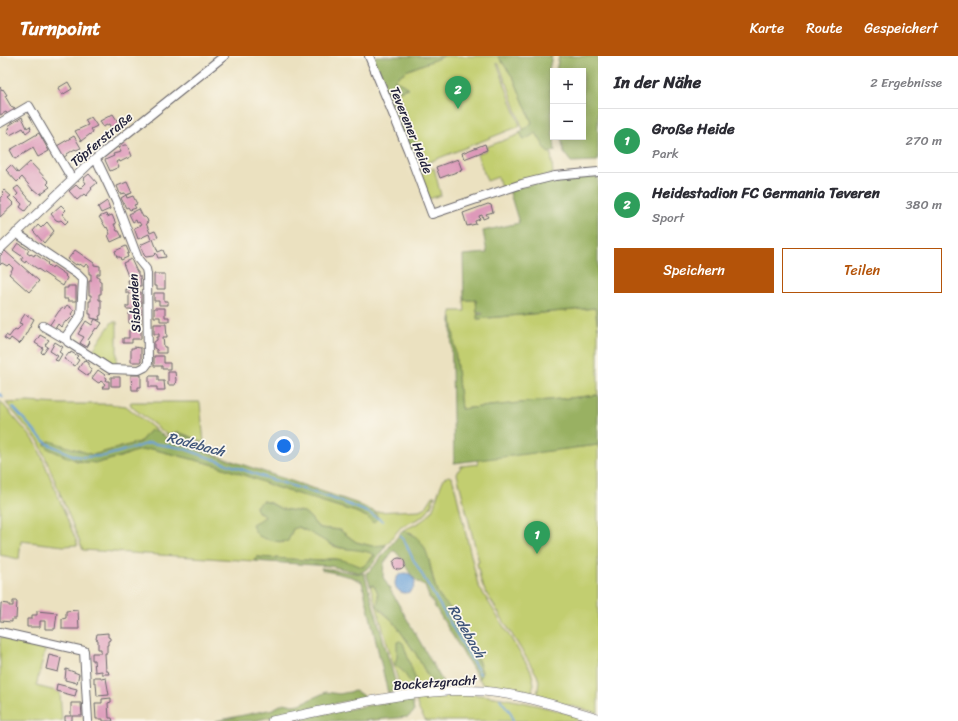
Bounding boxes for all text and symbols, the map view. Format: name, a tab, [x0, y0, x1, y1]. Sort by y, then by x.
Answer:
text: Turnpoint	[20, 12, 101, 45]
text: Karte	[750, 16, 784, 41]
text: Route	[806, 16, 842, 41]
text: Gespeichert	[864, 16, 938, 41]
text: In der Nähe	[614, 67, 701, 97]
map controls	[550, 68, 586, 140]
button: +	[550, 68, 586, 104]
text: 2 Ergebnisse	[870, 71, 942, 94]
pin: 2	[445, 76, 471, 109]
street label: Teverener Heide	[384, 83, 440, 178]
button: −	[550, 104, 586, 140]
street label: Töpferstraße	[65, 106, 138, 173]
text: Große Heide	[652, 116, 735, 142]
text: 1	[624, 129, 630, 152]
text: 270 m	[905, 129, 942, 152]
text: Park	[652, 142, 679, 165]
text: Heidestadion FC Germania Teveren	[652, 180, 880, 206]
text: 2	[623, 193, 631, 216]
text: 380 m	[905, 193, 942, 216]
text: Sport	[652, 206, 684, 229]
button: Speichern	[614, 248, 774, 293]
button: Teilen	[782, 248, 942, 293]
street label: Sisbenden	[121, 273, 148, 333]
water label: Rodebach	[164, 425, 229, 465]
your location	[274, 436, 294, 456]
pin: 1	[524, 521, 550, 554]
water label: Rodebach	[441, 599, 493, 664]
street label: Bocketzgracht	[393, 668, 478, 697]

